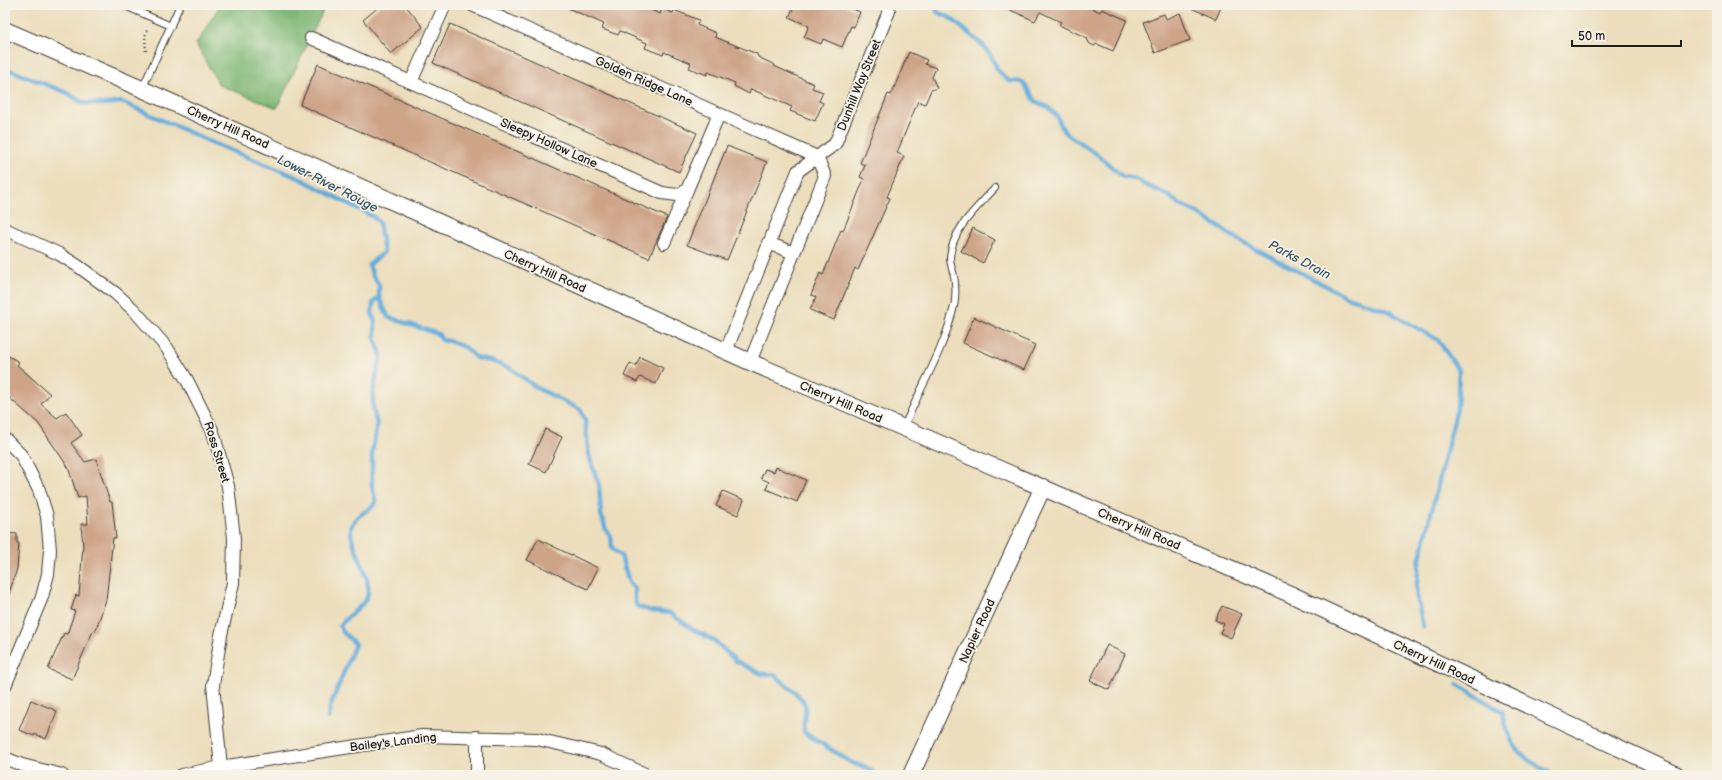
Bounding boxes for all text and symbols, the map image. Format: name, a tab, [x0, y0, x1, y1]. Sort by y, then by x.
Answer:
scale bar	[1572, 22, 1681, 48]
text: 50 m	[1578, 29, 1605, 44]
street label: Dunhill Way Street	[834, 37, 885, 133]
street label: Golden Ridge Lane	[593, 53, 695, 110]
street label: Cherry Hill Road	[184, 103, 271, 152]
street label: Sleepy Hollow Lane	[498, 115, 600, 172]
water label: Lower River Rouge	[274, 151, 381, 216]
water label: Parks Drain	[1266, 237, 1333, 283]
street label: Cherry Hill Road	[501, 247, 588, 296]
street label: Cherry Hill Road	[797, 378, 885, 427]
street label: Ross Street	[200, 420, 233, 485]
street label: Cherry Hill Road	[1095, 505, 1183, 554]
street label: Napier Road	[956, 597, 999, 666]
street label: Cherry Hill Road	[1390, 637, 1477, 688]
street label: Bailey's Landing	[349, 730, 437, 755]

